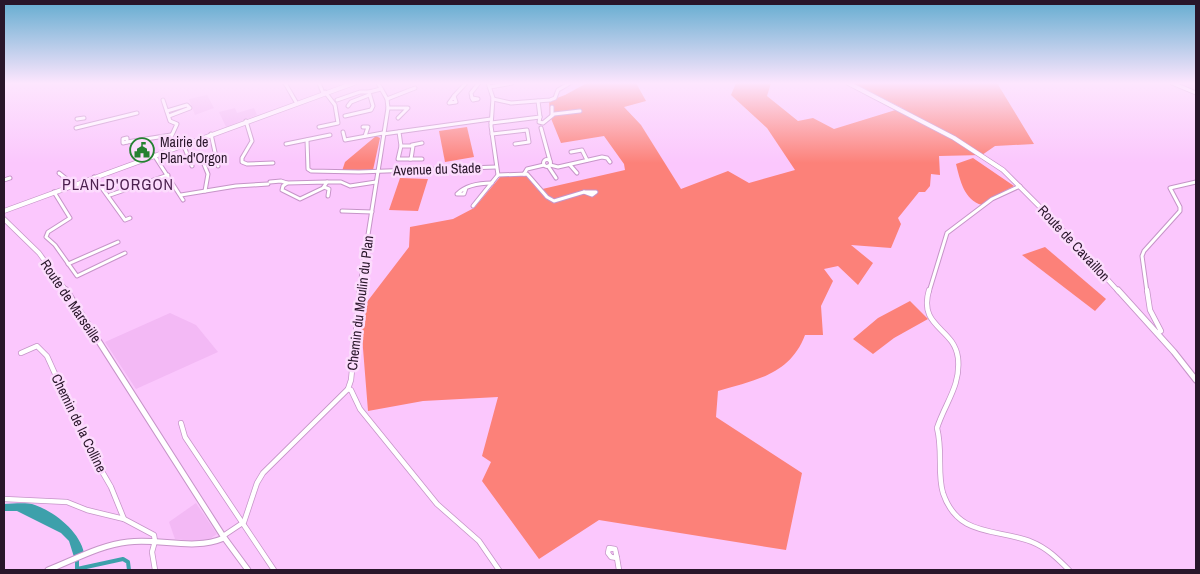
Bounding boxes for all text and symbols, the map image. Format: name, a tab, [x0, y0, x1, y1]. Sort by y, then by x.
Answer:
place label: Mairie de Plan-d'Orgon	[160, 133, 227, 167]
public building icon: Mairie de Plan-d'Orgon	[129, 137, 155, 163]
street label: Avenue du Stade	[392, 158, 481, 180]
district label: PLAN-D'ORGON	[62, 173, 174, 195]
street label: Route de Cavaillon	[1034, 201, 1114, 285]
street label: Chemin du Moulin du Plan	[343, 234, 377, 372]
street label: Route de Marseille	[37, 256, 105, 346]
street label: Chemin de la Colline	[47, 371, 111, 475]

